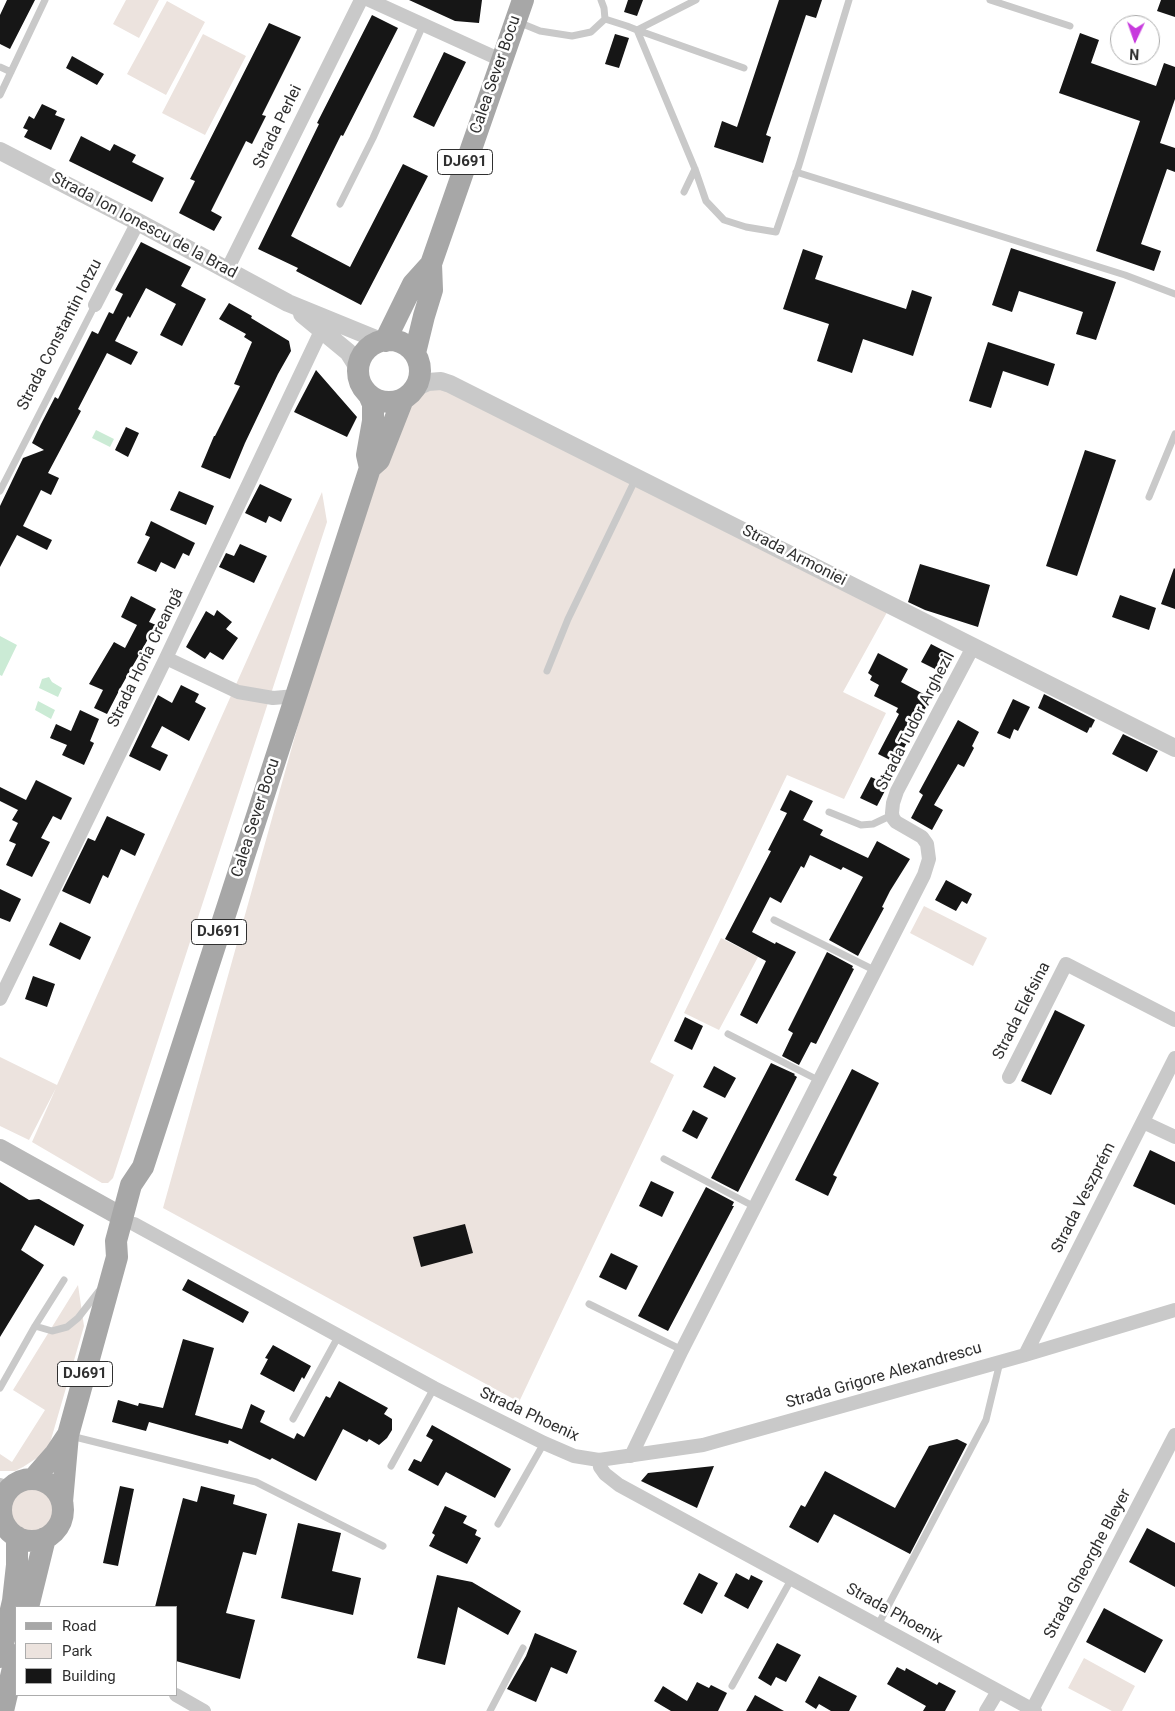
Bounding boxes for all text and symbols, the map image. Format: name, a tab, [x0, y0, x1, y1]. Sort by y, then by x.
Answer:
street label: Calea Sever Bocu	[467, 13, 525, 137]
north arrow	[1110, 15, 1160, 65]
text: N	[1129, 46, 1140, 62]
street label: Strada Perlei	[250, 82, 306, 172]
road number: DJ691	[438, 150, 492, 174]
street label: Strada Ion Ionescu de la Brad	[48, 169, 240, 283]
street label: Strada Constantin Iotzu	[14, 256, 106, 414]
street label: Strada Armoniei	[739, 521, 849, 591]
street label: Strada Horia Creangă	[104, 585, 188, 731]
street label: Strada Tudor Arghezi	[873, 652, 957, 794]
street label: Calea Sever Bocu	[228, 756, 284, 880]
road number: DJ691	[192, 920, 246, 944]
street label: Strada Elefsina	[989, 959, 1055, 1063]
street label: Strada Veszprém	[1048, 1139, 1120, 1257]
street label: Strada Grigore Alexandrescu	[784, 1339, 984, 1413]
road number: DJ691	[58, 1362, 112, 1386]
street label: Strada Phoenix	[476, 1384, 582, 1446]
street label: Strada Gheorghe Bleyer	[1040, 1486, 1136, 1642]
street label: Strada Phoenix	[842, 1580, 946, 1648]
legend	[15, 1606, 178, 1696]
text: Road	[62, 1617, 96, 1635]
text: Park	[62, 1642, 92, 1660]
text: Building	[62, 1667, 116, 1685]

